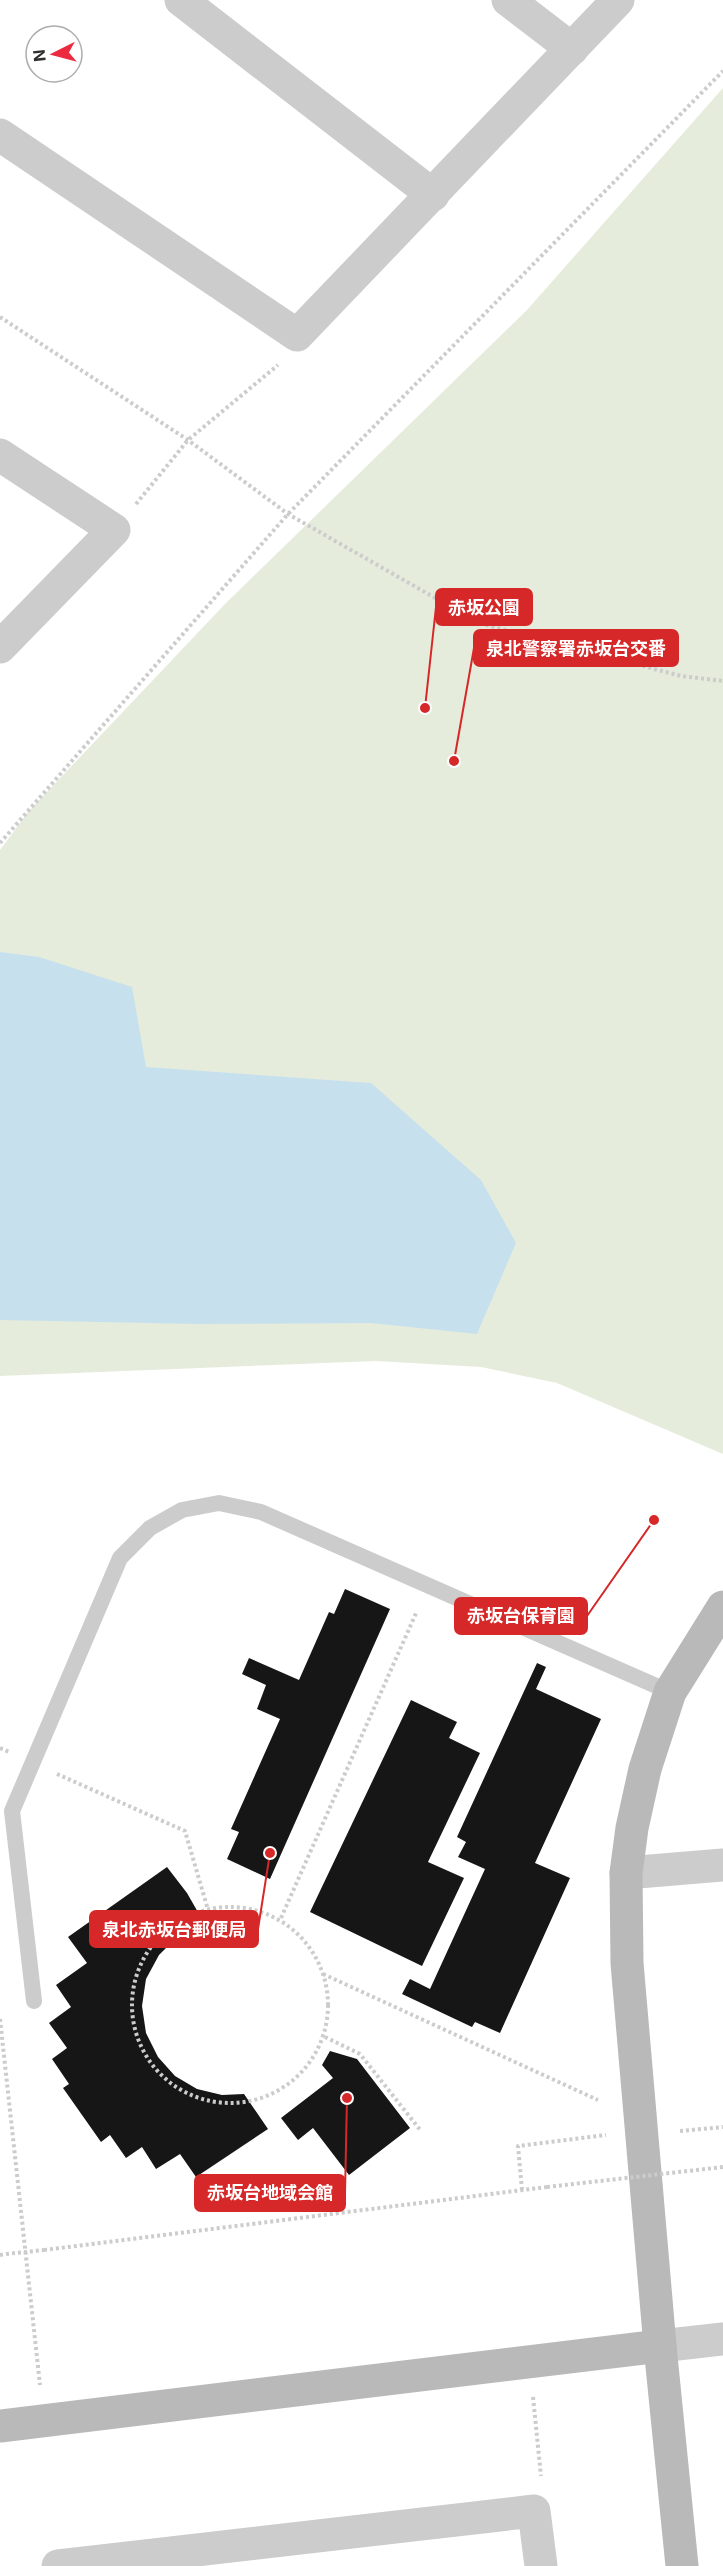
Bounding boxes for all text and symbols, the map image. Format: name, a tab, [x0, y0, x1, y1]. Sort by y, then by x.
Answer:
north arrow	[24, 24, 84, 84]
text: N	[28, 48, 50, 63]
callout: 赤坂公園	[436, 589, 532, 625]
text: 赤坂公園	[448, 597, 520, 618]
callout: 泉北警察署赤坂台交番	[474, 630, 678, 666]
text: 泉北警察署赤坂台交番	[486, 638, 666, 659]
callout: 赤坂台保育園	[455, 1598, 587, 1634]
text: 赤坂台保育園	[467, 1605, 575, 1626]
callout: 泉北赤坂台郵便局	[90, 1911, 258, 1947]
text: 泉北赤坂台郵便局	[102, 1919, 246, 1940]
callout: 赤坂台地域会館	[195, 2175, 345, 2211]
text: 赤坂台地域会館	[207, 2182, 333, 2203]

